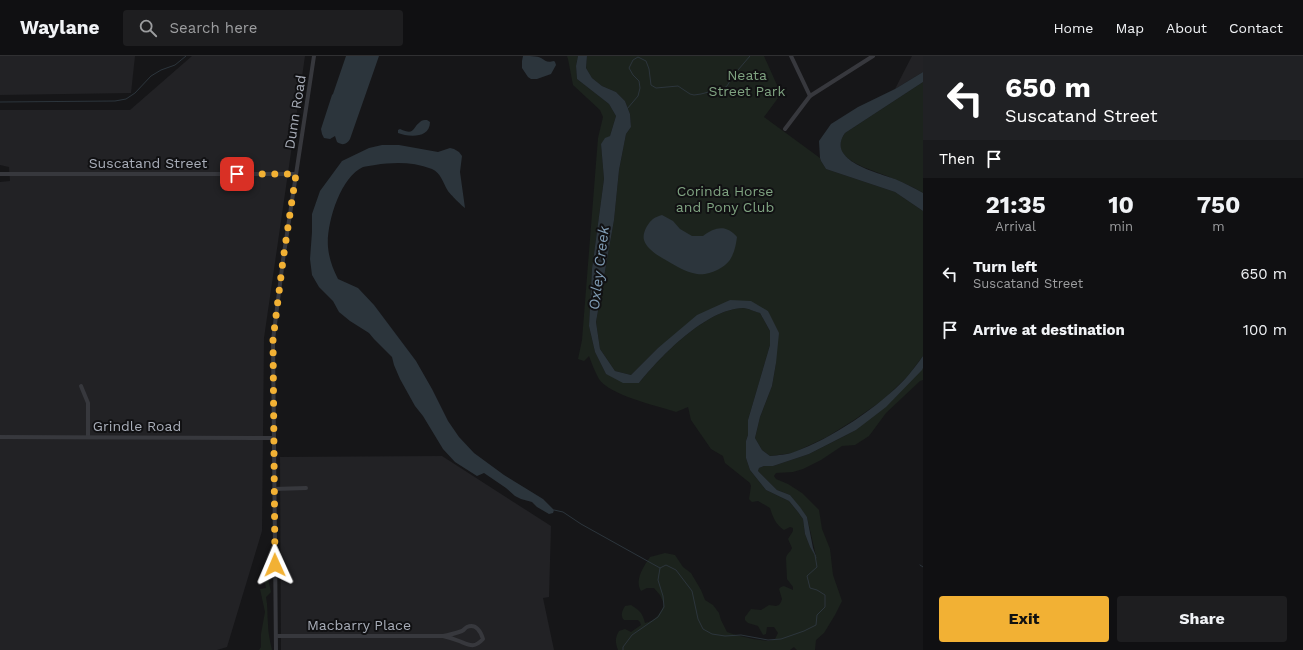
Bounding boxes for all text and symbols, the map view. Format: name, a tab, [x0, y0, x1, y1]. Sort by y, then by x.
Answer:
search box	[123, 10, 403, 46]
text: Waylane	[20, 16, 99, 39]
icon: search	[137, 17, 159, 39]
text: Search here	[169, 19, 257, 37]
text: Home	[1053, 20, 1093, 36]
text: Map	[1115, 20, 1144, 36]
text: About	[1166, 20, 1207, 36]
text: Contact	[1229, 20, 1283, 36]
park label: Neata Street Park	[708, 67, 786, 99]
text: 650 m	[1005, 71, 1091, 104]
icon: left	[939, 72, 991, 124]
street label: Dunn Road	[281, 74, 309, 150]
text: Suscatand Street	[1005, 105, 1157, 126]
icon: arrive	[983, 148, 1005, 170]
text: Then	[939, 150, 975, 168]
street label: Suscatand Street	[89, 155, 207, 171]
pin	[220, 157, 254, 191]
icon: arrive	[226, 163, 248, 185]
park label: Corinda Horse and Pony Club	[676, 183, 774, 215]
text: 21:35	[986, 191, 1046, 219]
text: 10	[1108, 191, 1134, 219]
text: 750	[1197, 191, 1240, 219]
text: Arrival	[995, 219, 1036, 234]
text: min	[1109, 219, 1133, 234]
text: m	[1212, 219, 1225, 234]
water label: Oxley Creek	[585, 224, 613, 311]
text: Turn left	[973, 258, 1037, 276]
icon: left	[939, 263, 961, 285]
text: 650 m	[1240, 265, 1287, 283]
text: Suscatand Street	[973, 276, 1083, 291]
icon: arrive	[939, 319, 961, 341]
text: Arrive at destination	[973, 321, 1125, 339]
text: 100 m	[1243, 321, 1287, 339]
street label: Grindle Road	[93, 418, 181, 434]
position arrow	[254, 544, 296, 586]
button: Exit	[939, 596, 1109, 642]
button: Share	[1117, 596, 1287, 642]
street label: Macbarry Place	[307, 617, 411, 633]

